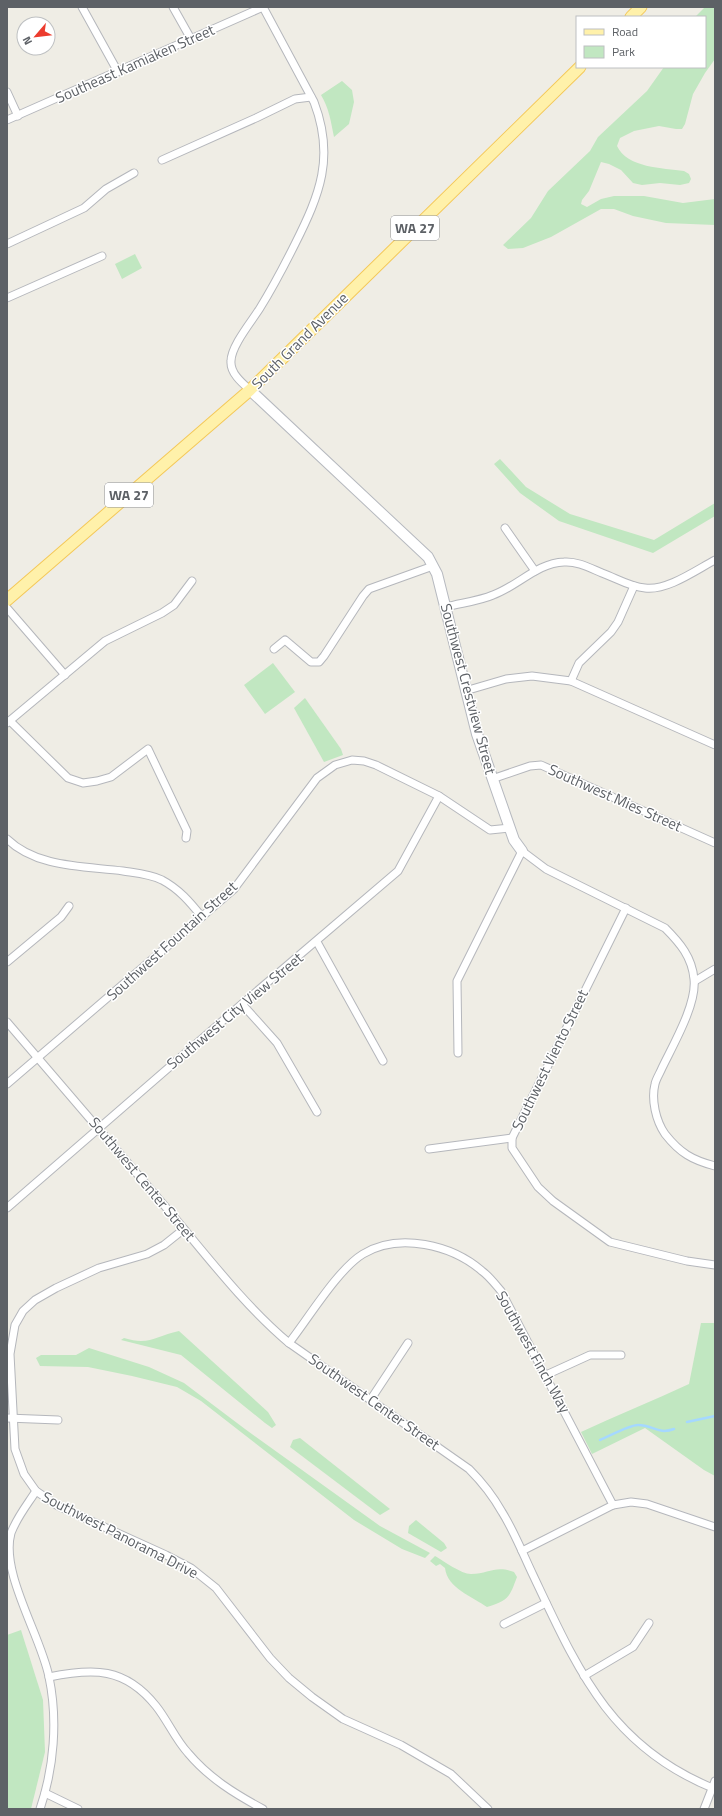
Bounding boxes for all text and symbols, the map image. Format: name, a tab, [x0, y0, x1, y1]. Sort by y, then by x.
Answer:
north arrow	[16, 16, 56, 56]
legend	[576, 16, 706, 68]
street label: Southeast Kamiaken Street	[52, 18, 219, 109]
text: Road	[612, 22, 638, 41]
text: N	[18, 34, 36, 48]
text: Park	[612, 42, 635, 61]
road number: WA 27	[391, 216, 439, 240]
street label: South Grand Avenue	[246, 287, 353, 394]
road number: WA 27	[105, 483, 153, 507]
street label: Southwest Crestview Street	[435, 601, 503, 778]
street label: Southwest Mies Street	[545, 758, 686, 838]
street label: Southwest Fountain Street	[101, 875, 243, 1006]
street label: Southwest City View Street	[161, 946, 308, 1075]
street label: Southwest Viento Street	[505, 985, 594, 1134]
street label: Southwest Center Street	[84, 1112, 202, 1246]
street label: Southwest Finch Way	[490, 1286, 577, 1417]
street label: Southwest Center Street	[304, 1348, 445, 1456]
street label: Southwest Panorama Drive	[38, 1485, 202, 1584]

